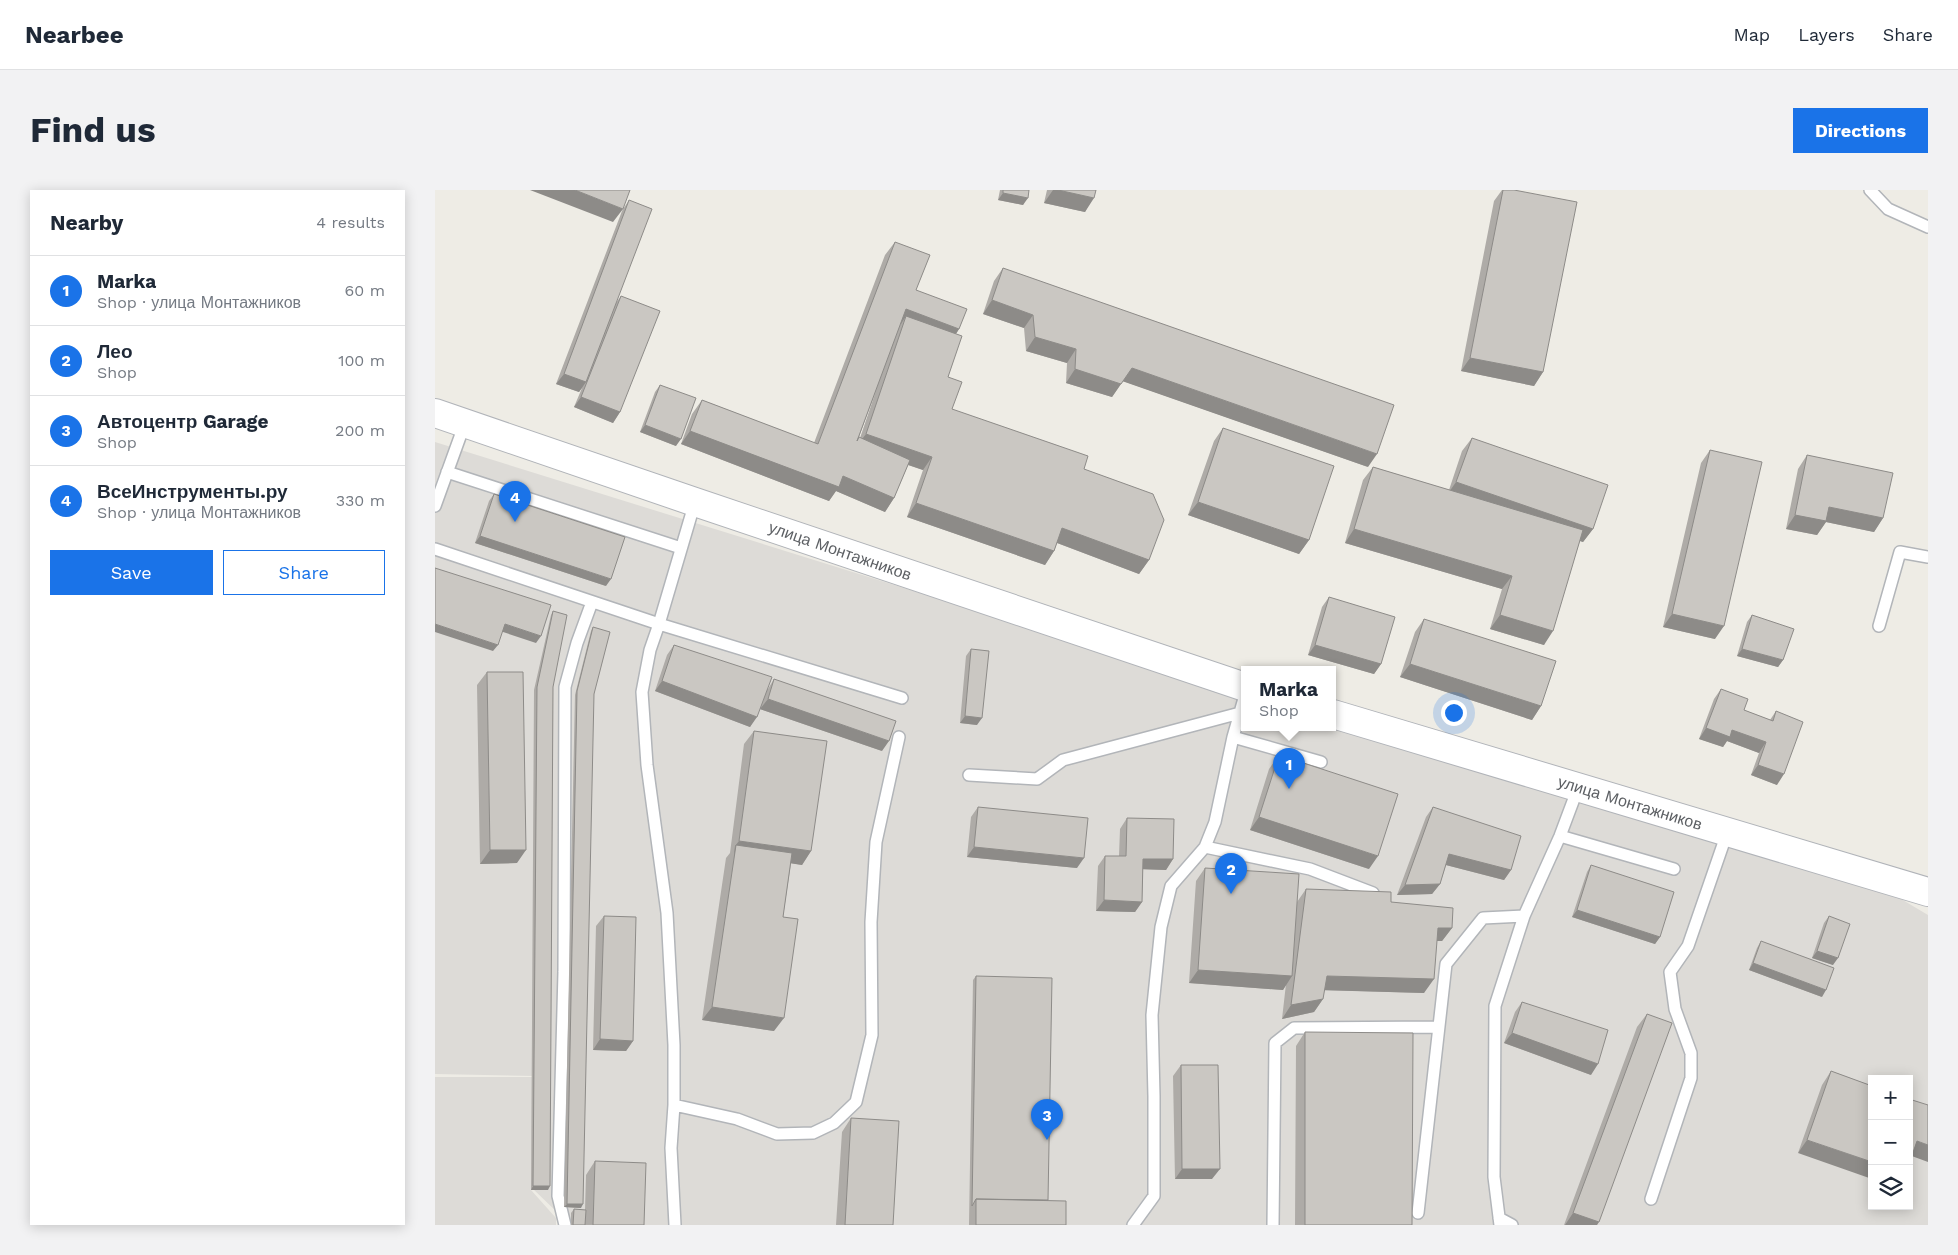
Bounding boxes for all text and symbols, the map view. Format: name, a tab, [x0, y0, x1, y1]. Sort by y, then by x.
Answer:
text: Nearbee	[25, 21, 124, 49]
text: Map	[1733, 24, 1770, 45]
text: Layers	[1798, 24, 1855, 45]
text: Share	[1883, 24, 1933, 45]
button: Directions	[1793, 108, 1928, 153]
text: Find us	[30, 109, 156, 151]
text: Nearby	[50, 210, 123, 235]
text: 4 results	[316, 213, 385, 232]
text: Marka	[97, 270, 156, 293]
text: 1	[63, 281, 69, 300]
text: 60 m	[345, 281, 385, 300]
text: Shop · улица Монтажников	[97, 293, 301, 312]
text: Лео	[97, 340, 133, 363]
text: 2	[61, 351, 71, 370]
text: 100 m	[338, 351, 385, 370]
text: Shop	[97, 363, 137, 382]
text: Автоцентр Garage	[97, 410, 268, 433]
text: 3	[61, 421, 71, 440]
text: 200 m	[335, 421, 385, 440]
text: Shop	[97, 433, 137, 452]
text: ВсеИнструменты.ру	[97, 480, 288, 503]
pin: 4	[499, 481, 531, 522]
text: 4	[61, 491, 71, 510]
text: 330 m	[336, 491, 385, 510]
text: Shop · улица Монтажников	[97, 503, 301, 522]
street label: улица Монтажников	[766, 518, 914, 584]
button: Save	[50, 550, 213, 595]
button: Share	[223, 550, 385, 595]
popup	[1241, 666, 1336, 731]
text: Marka	[1259, 678, 1318, 701]
your location	[1441, 700, 1467, 726]
text: Shop	[1259, 701, 1299, 720]
pin: 1	[1273, 748, 1305, 789]
street label: улица Монтажников	[1556, 772, 1704, 834]
pin: 2	[1215, 853, 1247, 894]
map controls	[1868, 1075, 1913, 1210]
button: +	[1868, 1075, 1913, 1120]
pin: 3	[1031, 1099, 1063, 1140]
button: −	[1868, 1120, 1913, 1165]
button: layers	[1868, 1165, 1913, 1210]

